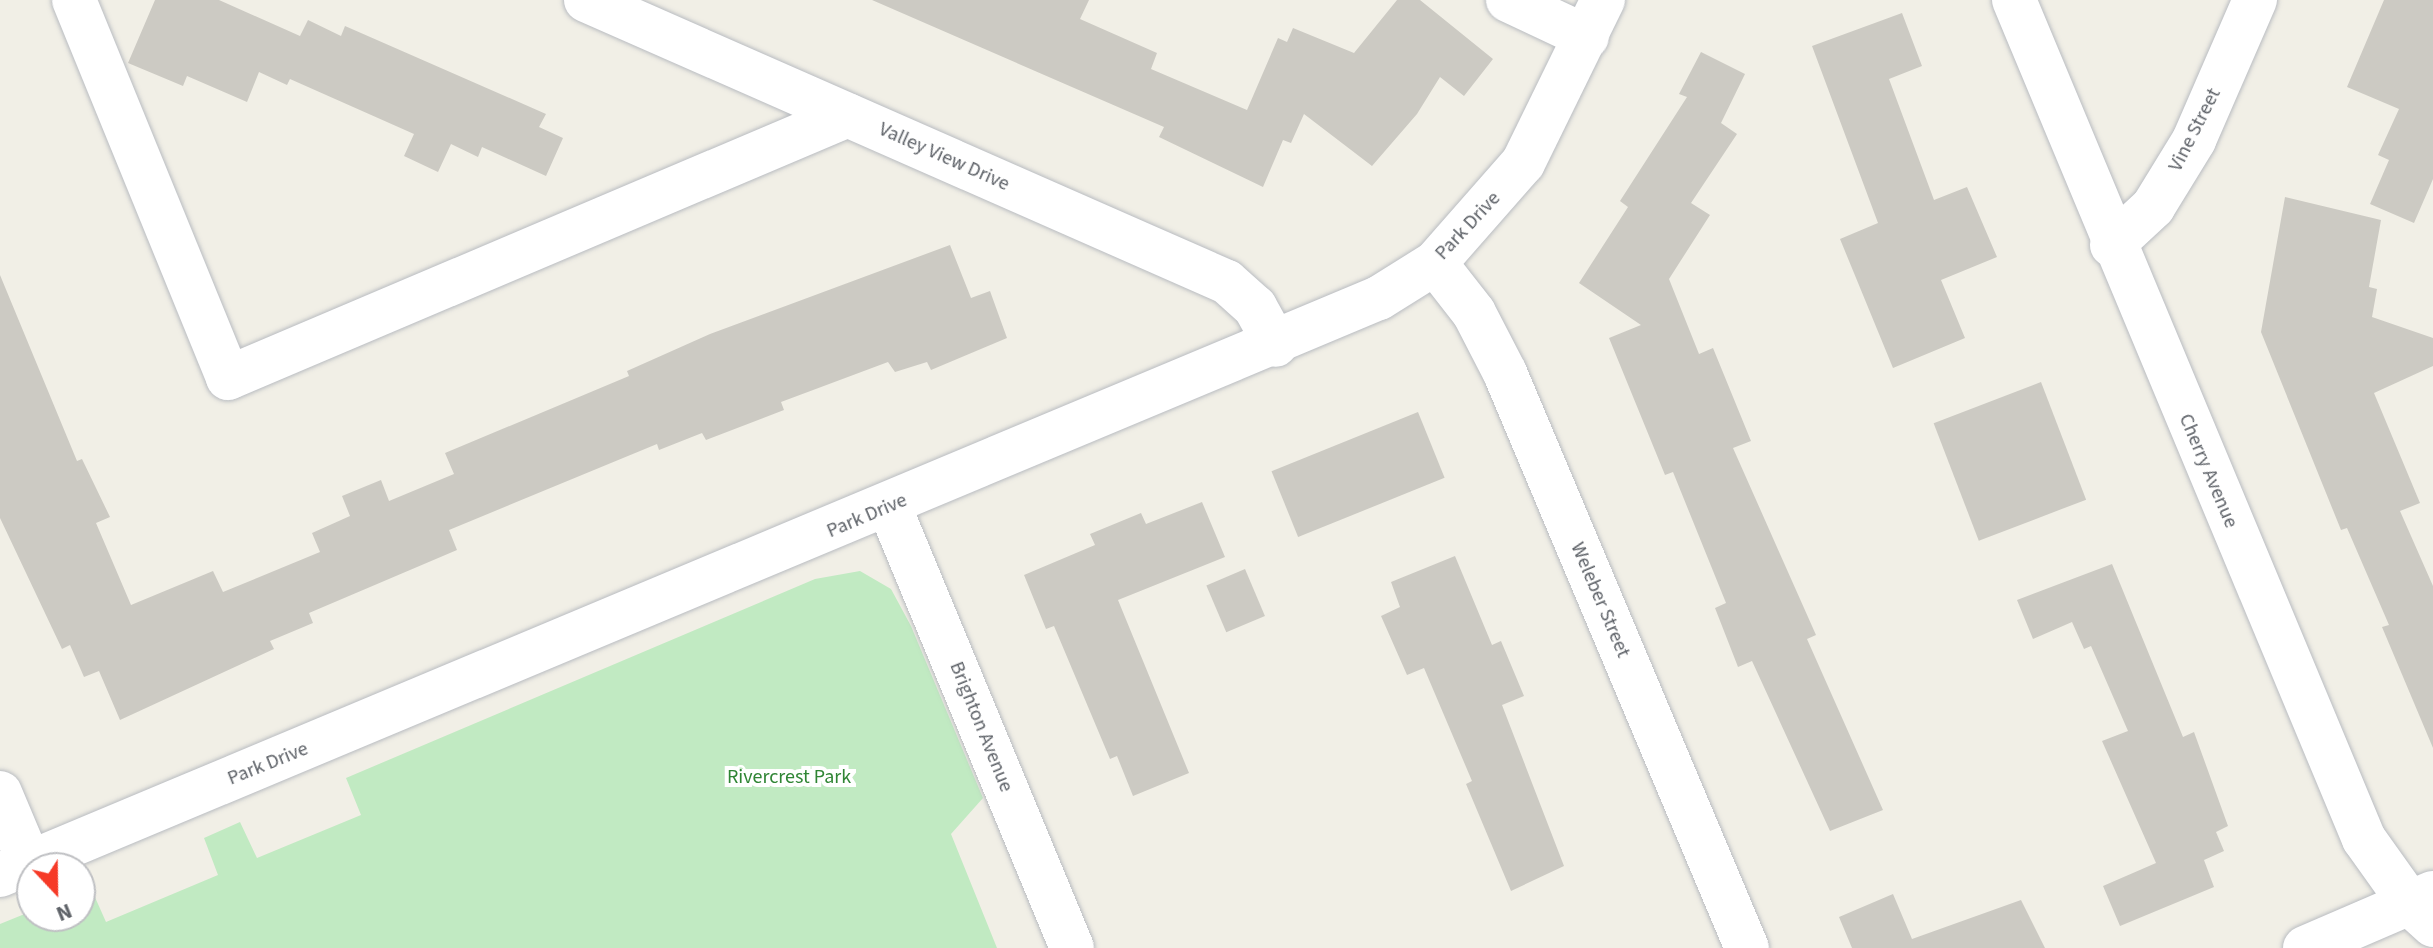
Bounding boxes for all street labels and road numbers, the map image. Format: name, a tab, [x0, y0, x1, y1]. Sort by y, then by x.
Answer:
street label: Vine Street	[2164, 84, 2226, 176]
street label: Valley View Drive	[875, 117, 1013, 197]
street label: Park Drive	[1430, 187, 1506, 265]
street label: Cherry Avenue	[2173, 410, 2243, 532]
street label: Park Drive	[823, 488, 911, 544]
street label: Weleber Street	[1565, 539, 1635, 661]
street label: Brighton Avenue	[944, 658, 1018, 796]
street label: Park Drive	[224, 737, 312, 791]

